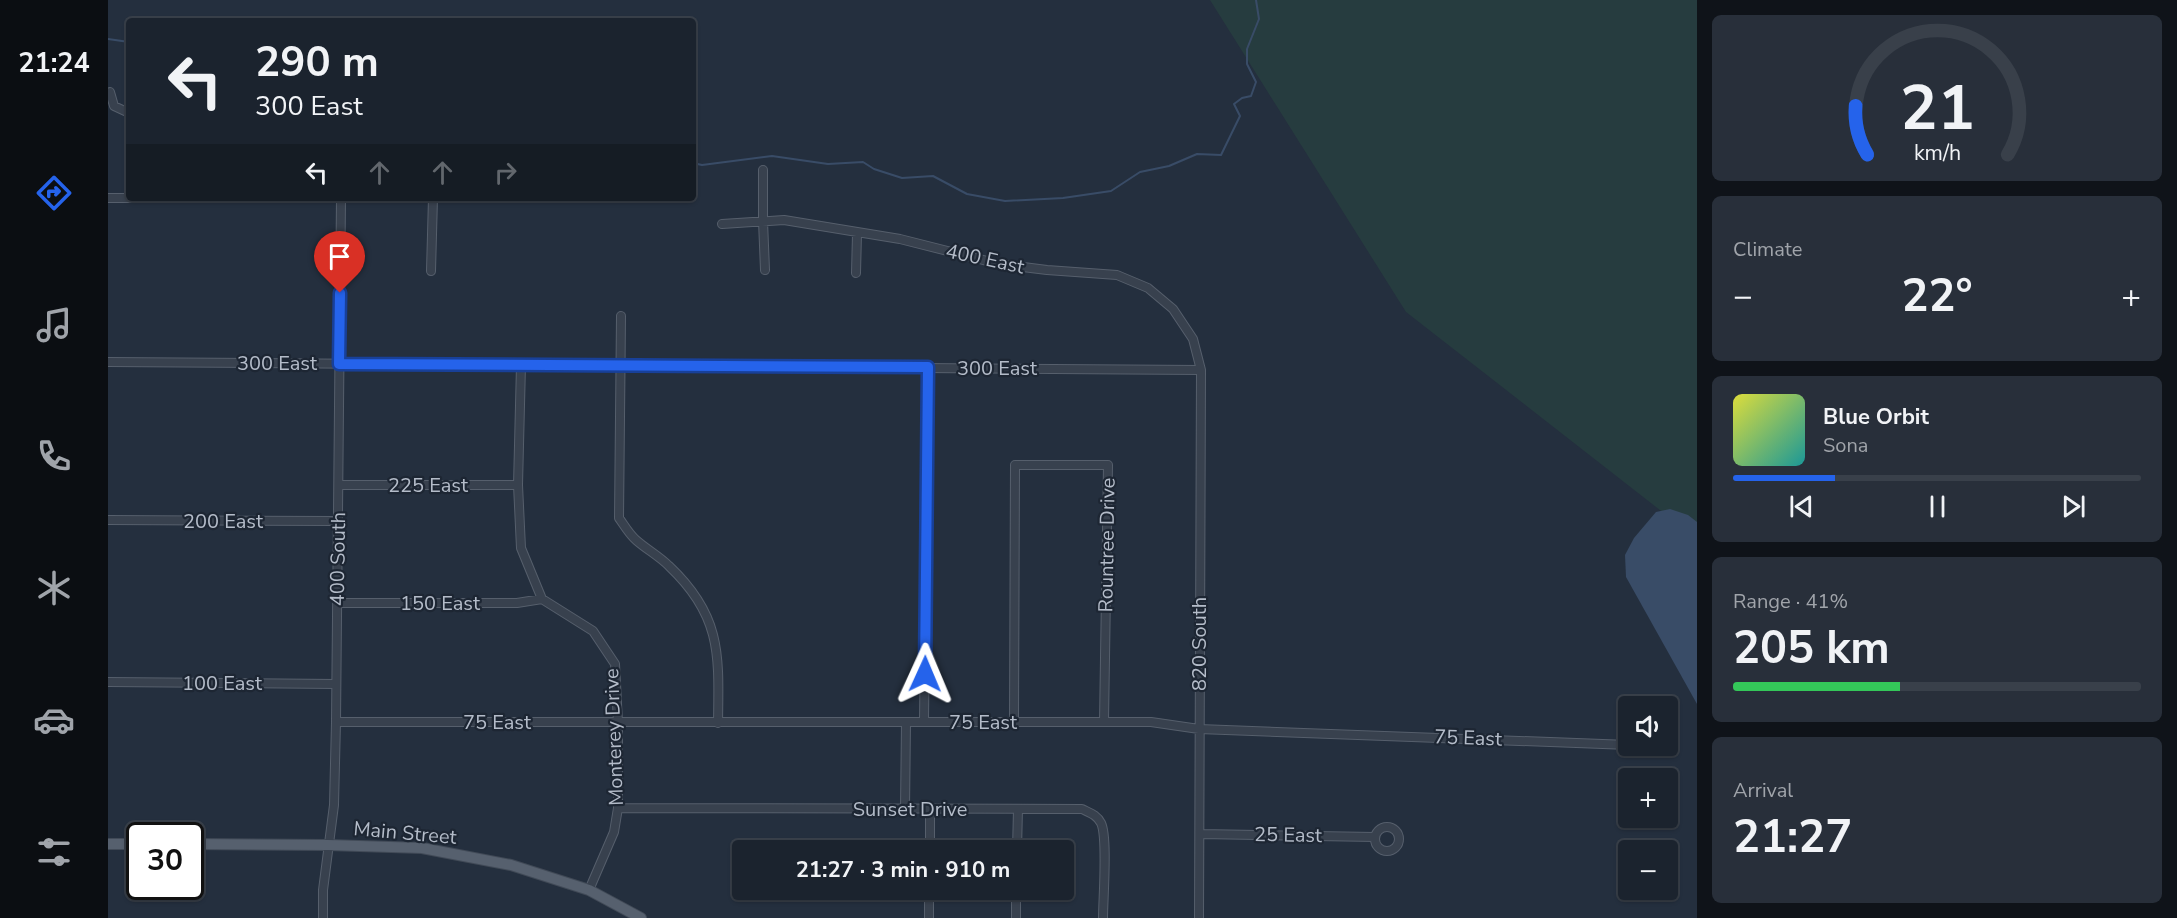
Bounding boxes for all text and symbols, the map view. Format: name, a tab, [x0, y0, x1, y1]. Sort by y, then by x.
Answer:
text: 290 m	[255, 34, 379, 91]
icon: left	[156, 42, 234, 120]
text: 21:24	[18, 45, 90, 82]
text: 21	[1900, 66, 1974, 151]
text: 300 East	[255, 88, 363, 125]
text: km/h	[1913, 138, 1961, 168]
icon: left	[300, 156, 333, 189]
icon: ahead	[363, 156, 396, 189]
icon: ahead	[426, 156, 459, 189]
icon: right	[489, 156, 522, 189]
icon: directions	[33, 172, 75, 214]
pin	[314, 231, 365, 293]
text: Climate	[1733, 236, 1802, 263]
street label: 400 East	[943, 238, 1028, 281]
icon: arrive	[323, 240, 356, 273]
text: 22°	[1901, 266, 1973, 327]
text: −	[1733, 274, 1753, 319]
text: +	[2121, 274, 2141, 319]
icon: music	[33, 304, 75, 346]
street label: 300 East	[237, 350, 318, 377]
street label: 300 East	[957, 355, 1038, 382]
text: Blue Orbit	[1823, 402, 1929, 432]
text: Sona	[1823, 432, 1868, 459]
icon: phone	[33, 435, 75, 477]
street label: 225 East	[388, 472, 469, 499]
street label: Rountree Drive	[1092, 477, 1122, 613]
icon: previous	[1785, 490, 1818, 523]
icon: pause	[1921, 490, 1954, 523]
icon: next	[2057, 490, 2090, 523]
street label: 200 East	[183, 508, 264, 535]
street label: 400 South	[324, 512, 352, 606]
icon: climate	[33, 567, 75, 609]
text: Range · 41%	[1733, 588, 1848, 615]
street label: 150 East	[400, 590, 481, 617]
street label: 820 South	[1186, 597, 1213, 691]
text: 205 km	[1733, 618, 1890, 679]
position arrow	[893, 642, 957, 706]
street label: Monterey Drive	[598, 668, 630, 806]
street label: 100 East	[182, 670, 263, 697]
map controls	[1618, 696, 1678, 900]
button: sound	[1618, 696, 1678, 756]
icon: car	[33, 699, 75, 741]
street label: 75 East	[463, 709, 532, 736]
street label: 75 East	[949, 709, 1018, 736]
street label: 75 East	[1434, 723, 1503, 753]
button: +	[1618, 768, 1678, 828]
text: Arrival	[1733, 777, 1793, 804]
street label: Sunset Drive	[853, 796, 967, 823]
text: 21:27	[1733, 807, 1852, 868]
street label: Main Street	[352, 815, 459, 851]
street label: 25 East	[1254, 821, 1323, 849]
speed limit sign: 30	[126, 822, 204, 900]
icon: filters	[33, 831, 75, 873]
button: −	[1618, 840, 1678, 900]
text: 21:27 · 3 min · 910 m	[796, 855, 1010, 885]

